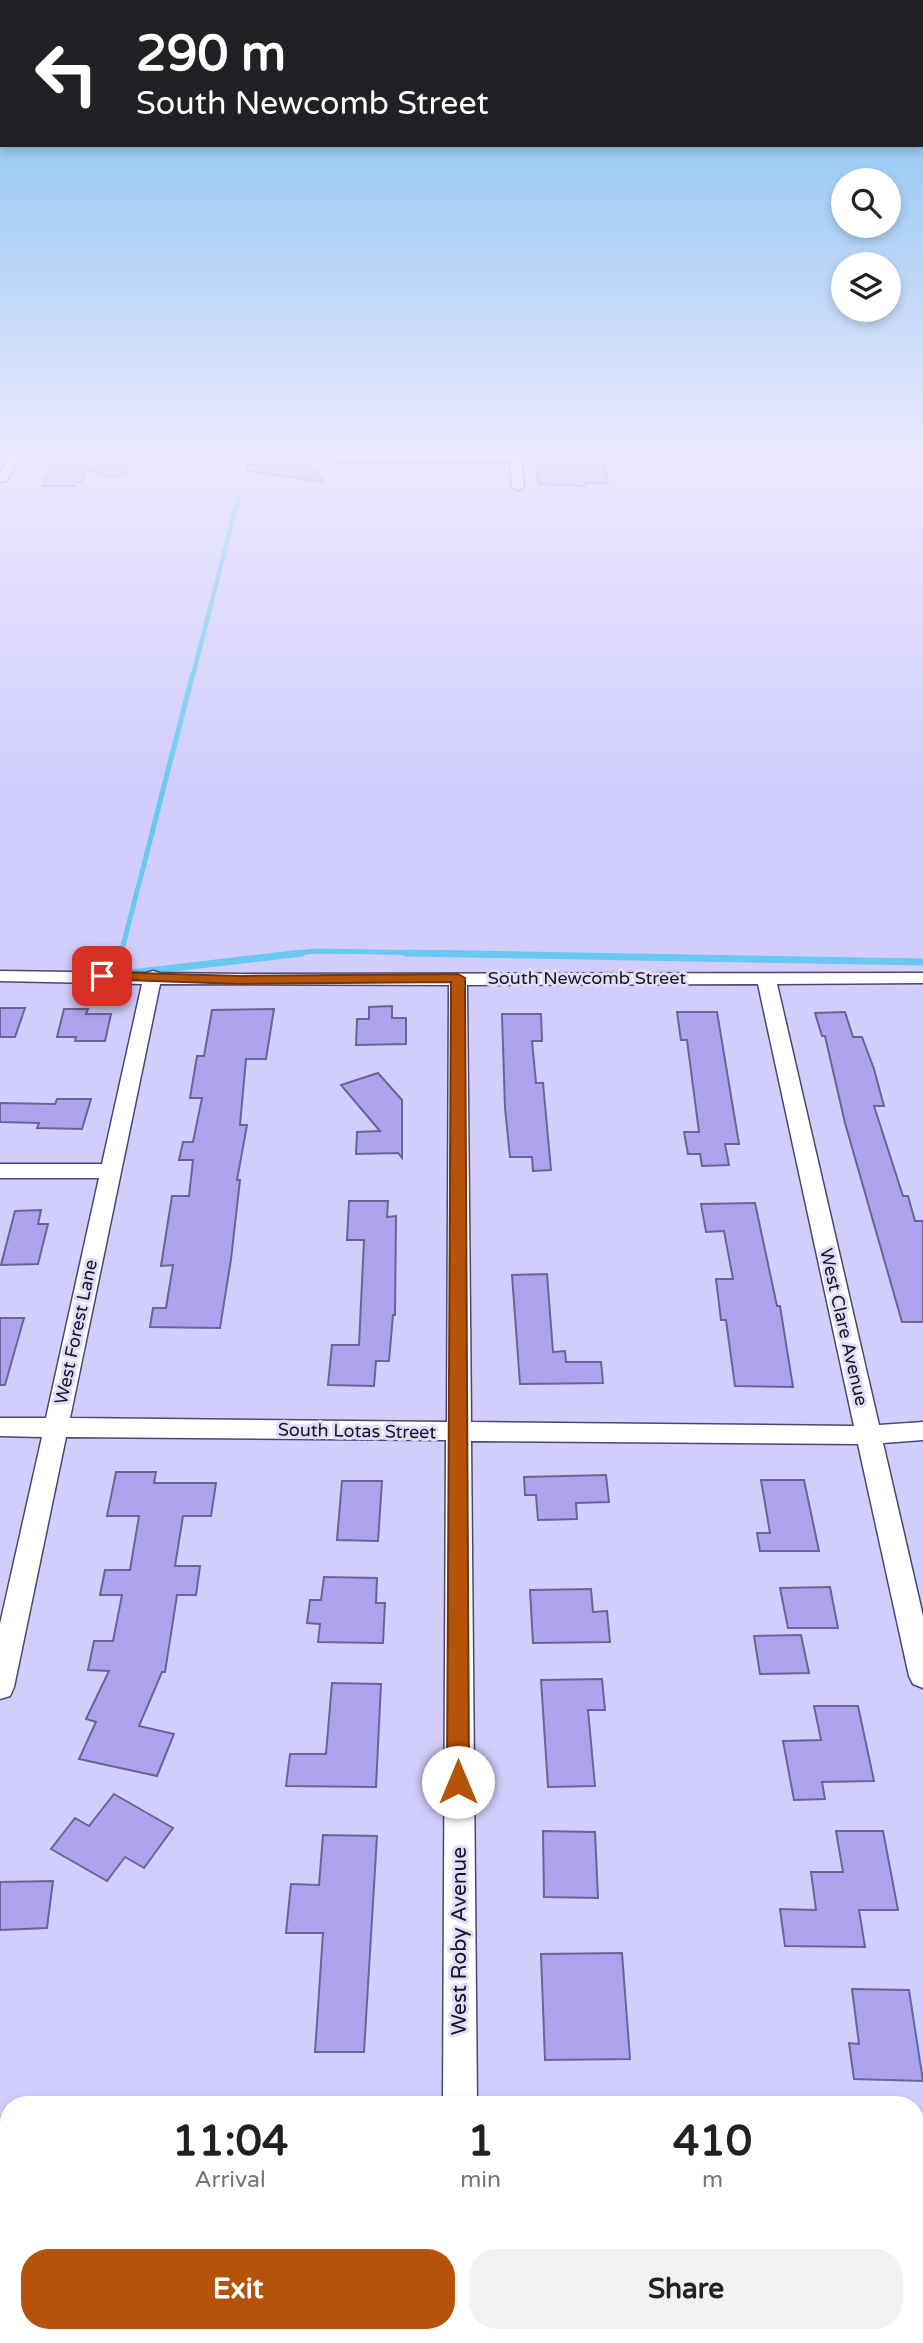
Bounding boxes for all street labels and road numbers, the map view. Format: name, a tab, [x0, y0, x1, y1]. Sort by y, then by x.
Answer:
street label: South Newcomb Street	[488, 967, 686, 989]
street label: West Clare Avenue	[815, 1246, 873, 1408]
street label: West Forest Lane	[50, 1258, 102, 1406]
street label: South Lotas Street	[278, 1419, 437, 1443]
street label: West Roby Avenue	[447, 1847, 472, 2035]

